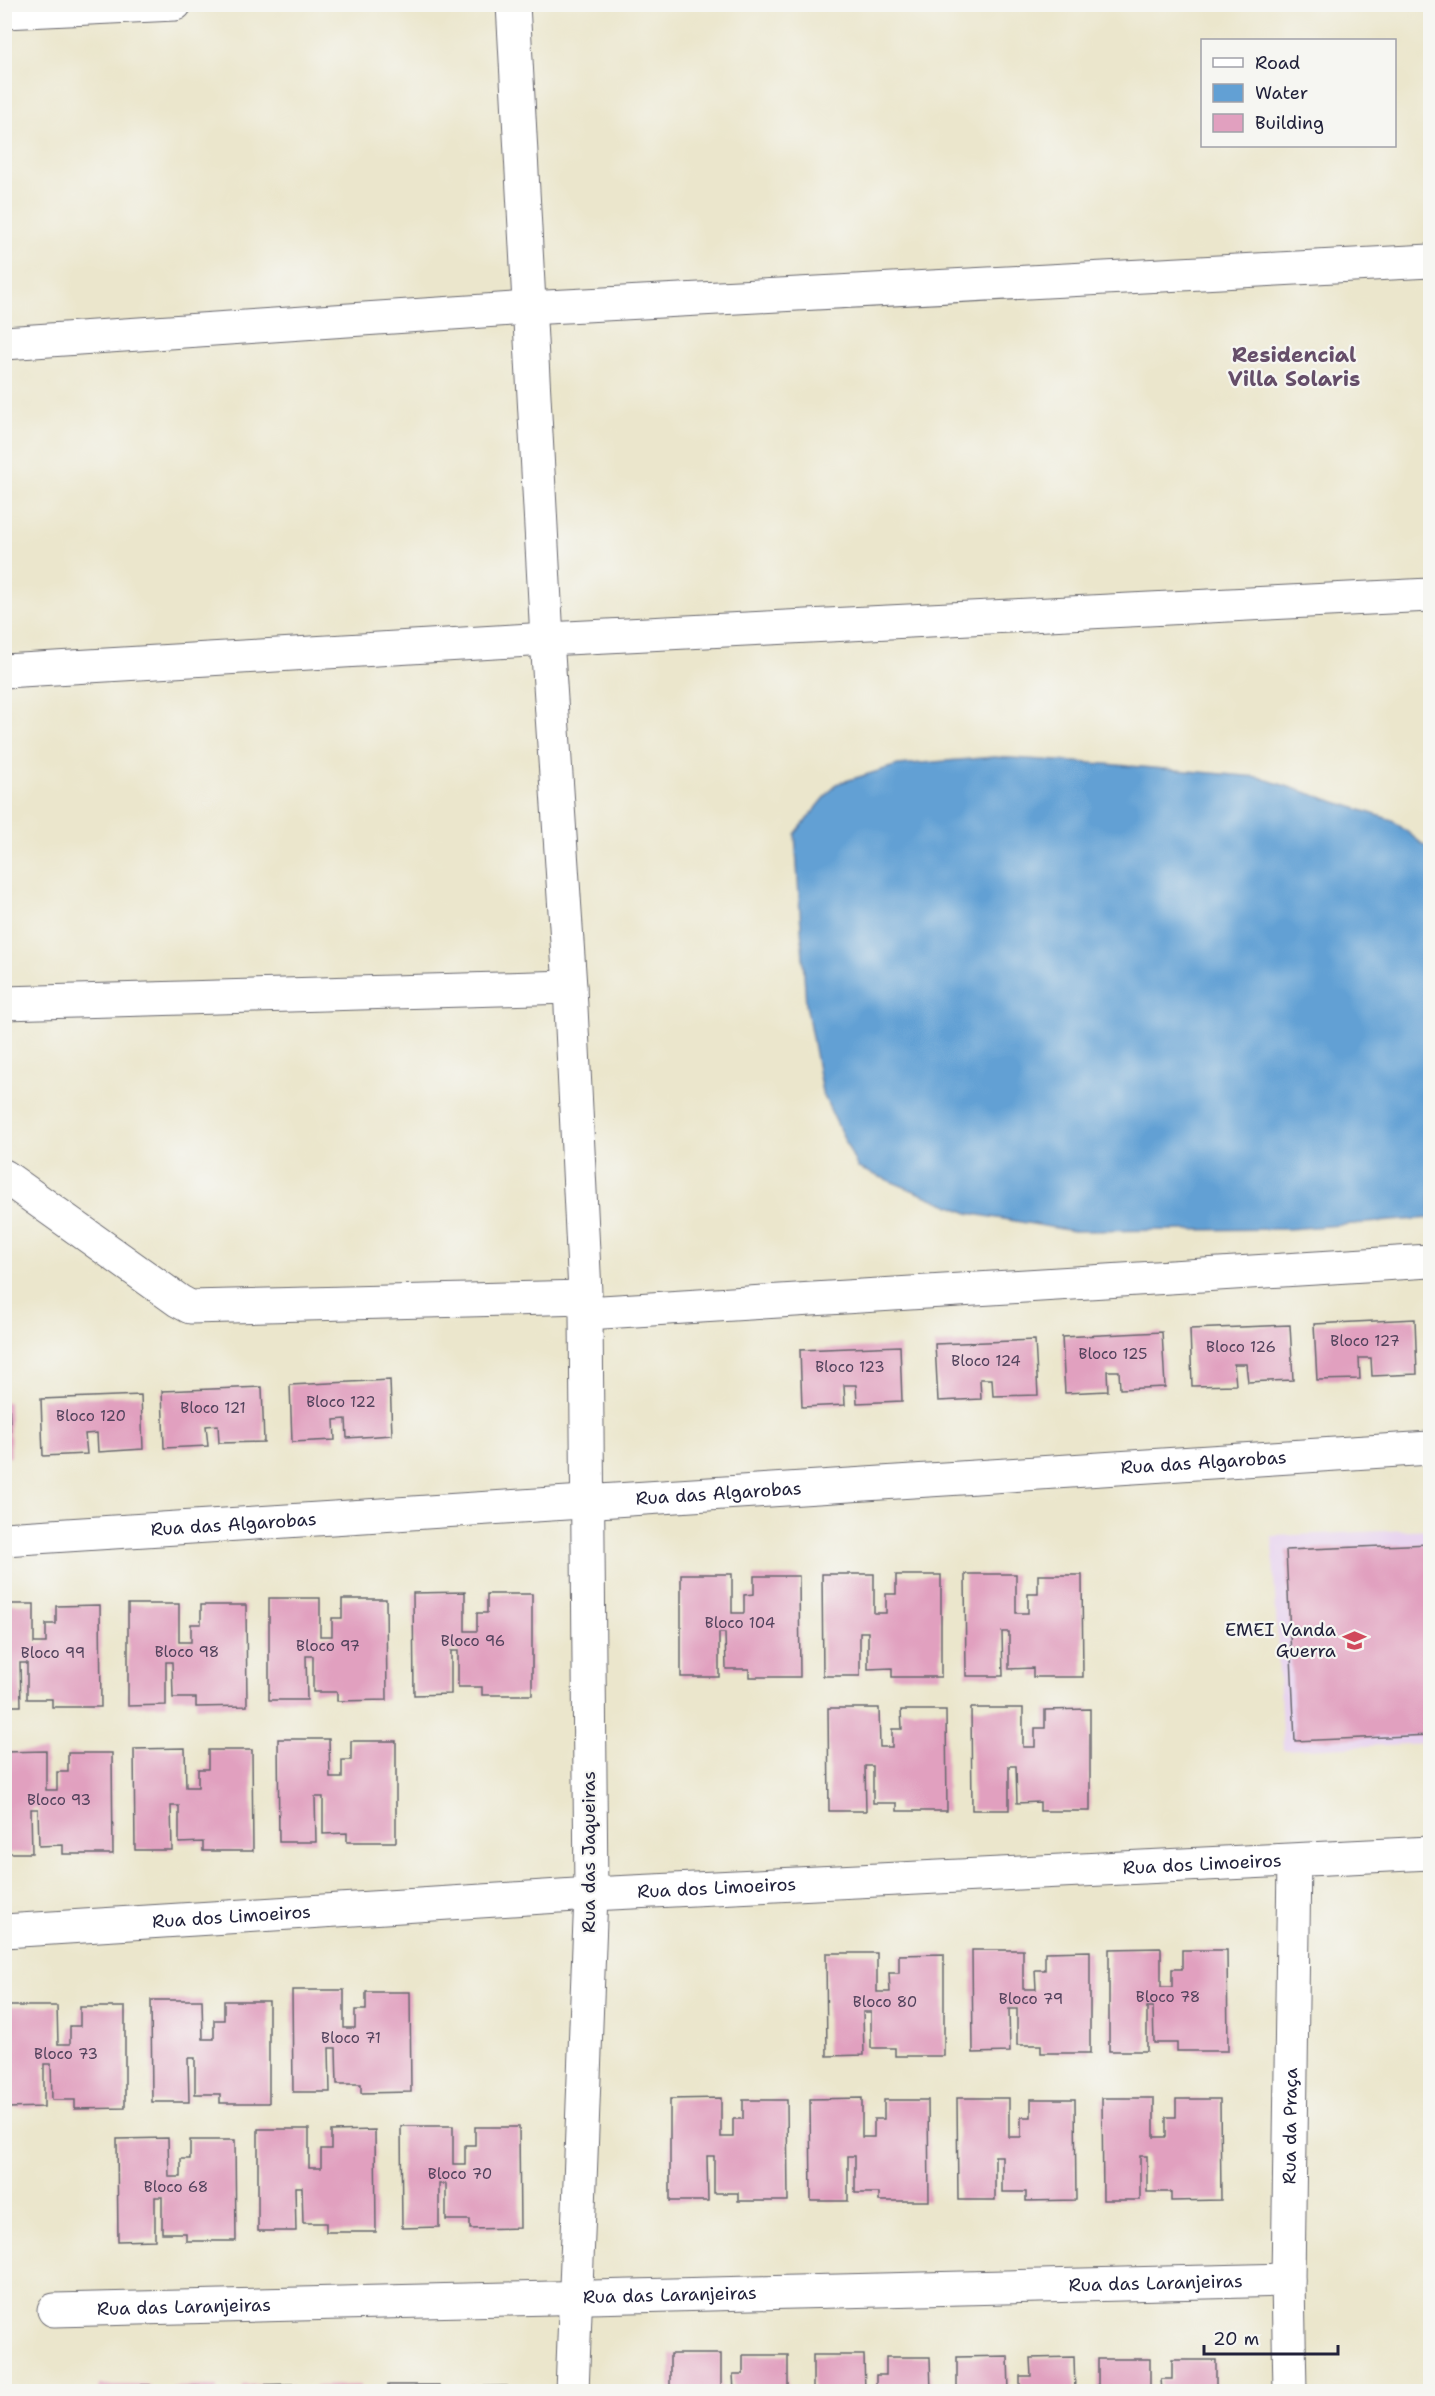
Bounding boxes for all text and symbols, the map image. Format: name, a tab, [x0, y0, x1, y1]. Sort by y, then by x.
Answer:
legend	[1201, 39, 1396, 147]
text: Road	[1255, 51, 1300, 75]
text: Water	[1255, 81, 1308, 105]
text: Building	[1255, 111, 1324, 135]
district label: Residencial Villa Solaris	[1228, 341, 1360, 393]
house number: Bloco 127	[1330, 1331, 1400, 1351]
house number: Bloco 126	[1206, 1337, 1276, 1357]
house number: Bloco 125	[1079, 1344, 1147, 1364]
house number: Bloco 124	[951, 1351, 1021, 1371]
house number: Bloco 123	[815, 1357, 885, 1377]
house number: Bloco 122	[306, 1392, 376, 1412]
house number: Bloco 121	[180, 1398, 246, 1418]
house number: Bloco 120	[56, 1406, 126, 1426]
street label: Rua das Algarobas	[1120, 1445, 1287, 1480]
street label: Rua das Algarobas	[635, 1476, 802, 1511]
street label: Rua das Algarobas	[150, 1507, 317, 1542]
house number: Bloco 104	[705, 1613, 775, 1633]
place label: EMEI Vanda Guerra	[1225, 1618, 1336, 1663]
school or university icon: EMEI Vanda Guerra	[1341, 1627, 1367, 1653]
house number: Bloco 96	[441, 1631, 505, 1651]
house number: Bloco 97	[296, 1636, 360, 1656]
house number: Bloco 98	[155, 1642, 219, 1662]
house number: Bloco 99	[21, 1643, 85, 1663]
street label: Rua das Jaqueiras	[577, 1771, 601, 1933]
house number: Bloco 93	[27, 1790, 91, 1810]
street label: Rua dos Limoeiros	[1122, 1848, 1282, 1880]
street label: Rua dos Limoeiros	[637, 1872, 797, 1904]
street label: Rua dos Limoeiros	[151, 1900, 312, 1934]
house number: Bloco 78	[1136, 1987, 1200, 2007]
house number: Bloco 79	[999, 1989, 1063, 2009]
house number: Bloco 80	[853, 1992, 917, 2012]
house number: Bloco 71	[321, 2028, 381, 2048]
house number: Bloco 73	[34, 2044, 98, 2064]
street label: Rua da Praça	[1277, 2067, 1303, 2185]
house number: Bloco 70	[428, 2164, 492, 2184]
house number: Bloco 68	[144, 2177, 208, 2197]
street label: Rua das Laranjeiras	[1068, 2269, 1243, 2297]
street label: Rua das Laranjeiras	[582, 2281, 757, 2309]
street label: Rua das Laranjeiras	[97, 2293, 271, 2321]
scale bar	[1204, 2318, 1338, 2356]
text: 20 m	[1213, 2327, 1259, 2351]

